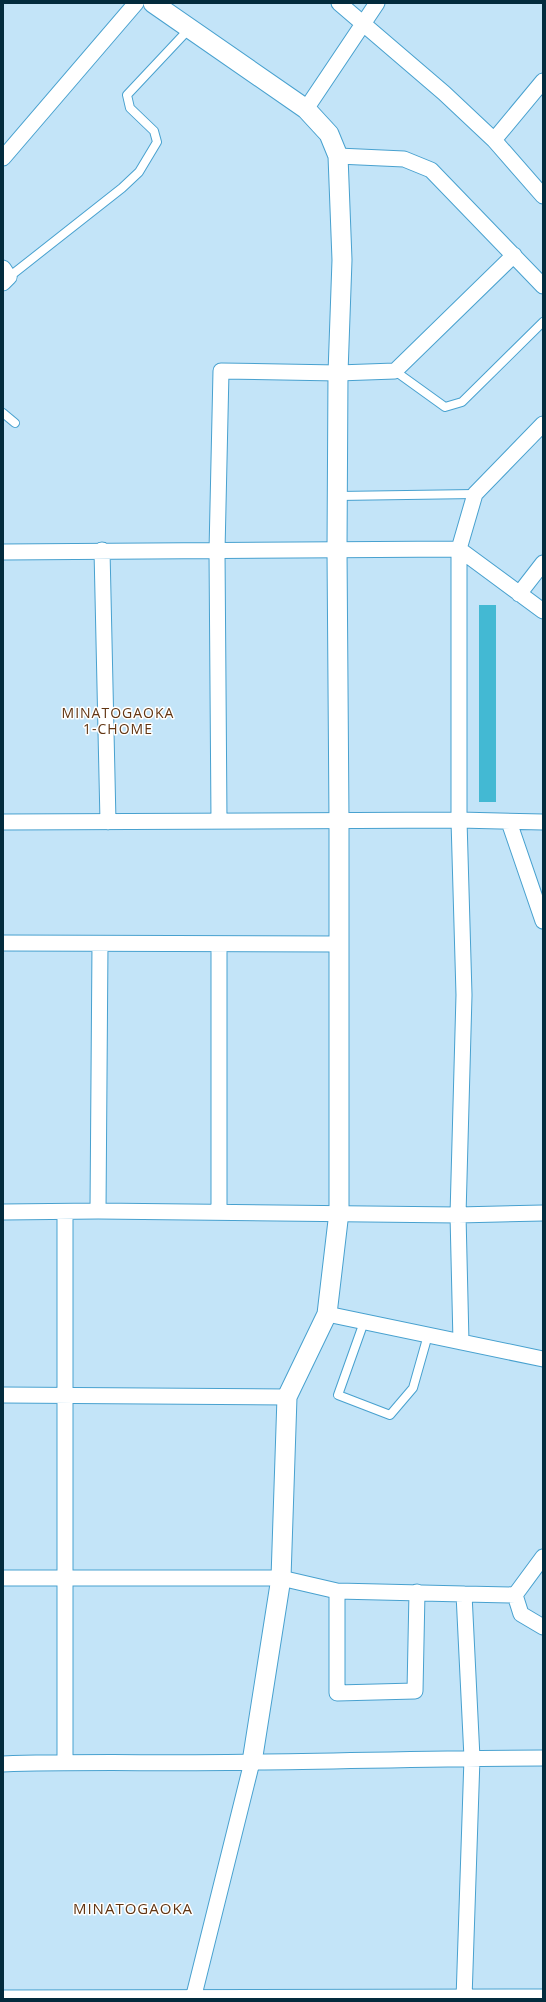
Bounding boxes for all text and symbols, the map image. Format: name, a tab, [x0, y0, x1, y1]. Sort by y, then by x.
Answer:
district label: MINATOGAOKA 1-CHOME	[62, 703, 174, 738]
district label: MINATOGAOKA	[73, 1898, 193, 1918]

